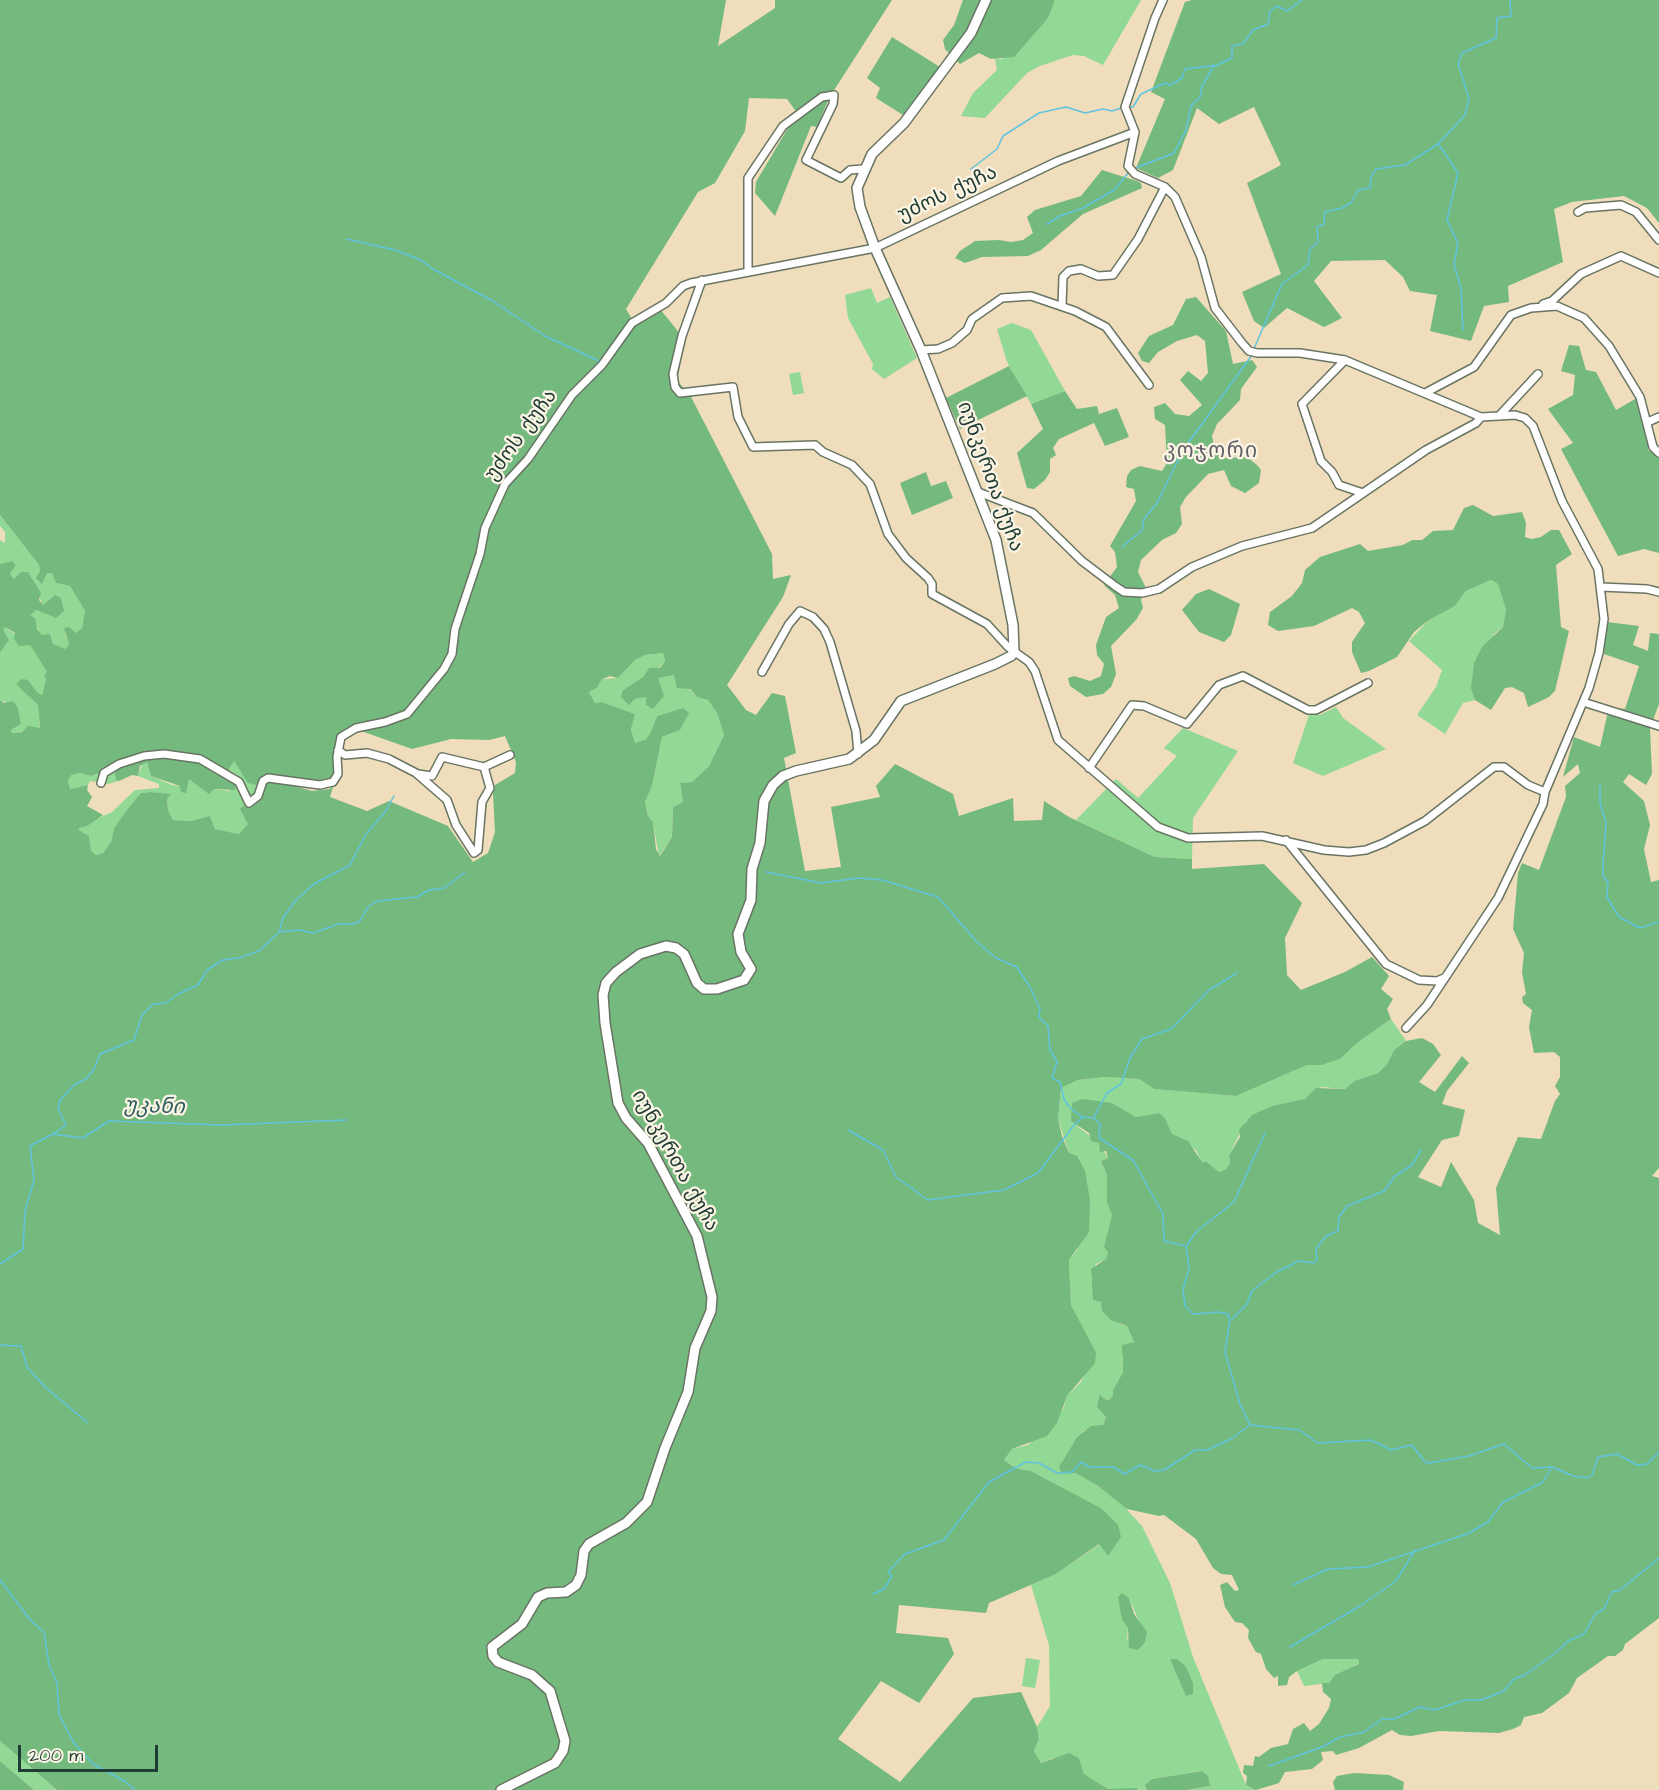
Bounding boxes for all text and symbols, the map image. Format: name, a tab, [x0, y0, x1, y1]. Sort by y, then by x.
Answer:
street label: უძოს ქუჩა	[894, 161, 1002, 229]
street label: უძოს ქუჩა	[481, 386, 563, 486]
street label: იუნკერთა ქუჩა	[951, 399, 1027, 555]
district label: კოჯორი	[1163, 440, 1259, 466]
street label: იუნკერთა ქუჩა	[625, 1086, 723, 1236]
water label: უკანი	[123, 1094, 185, 1122]
scale bar	[21, 1733, 160, 1771]
text: 200 m	[29, 1743, 83, 1768]

